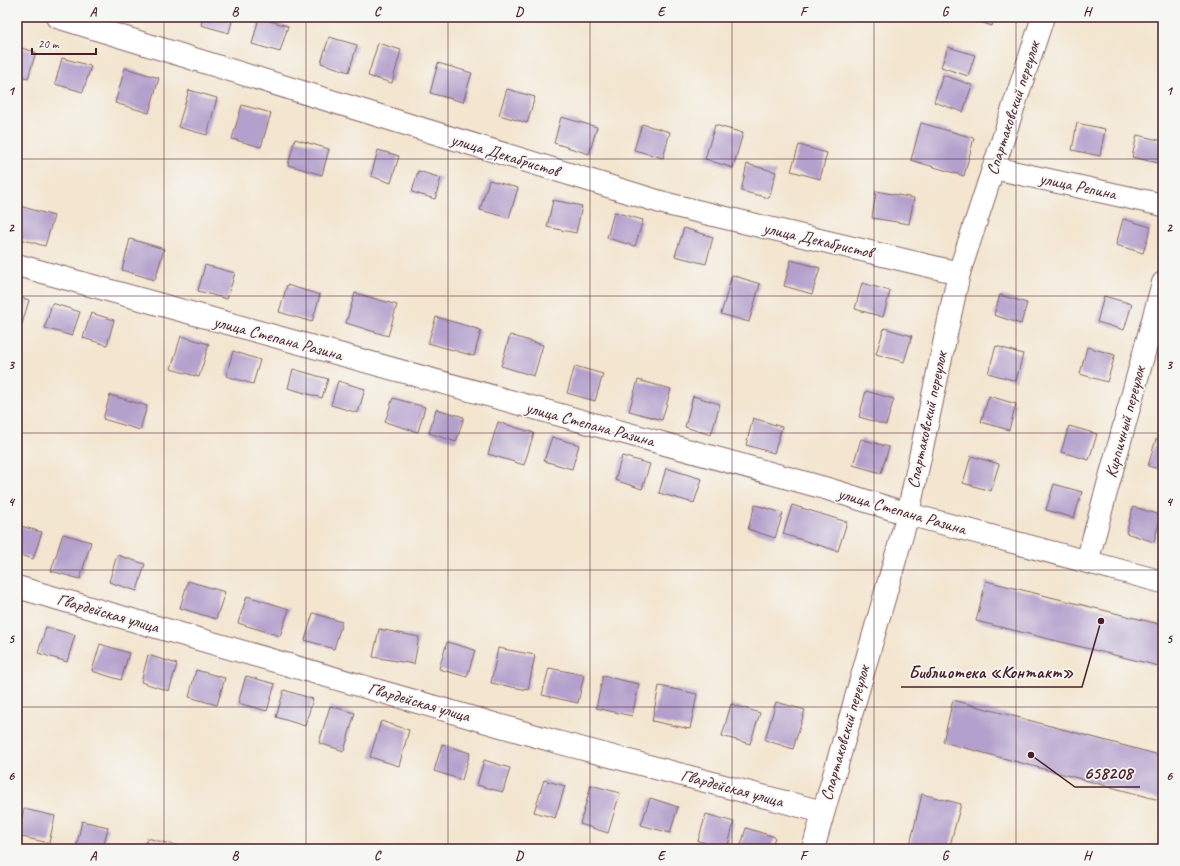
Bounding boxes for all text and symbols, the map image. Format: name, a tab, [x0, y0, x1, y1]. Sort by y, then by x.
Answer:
text: A	[90, 4, 98, 20]
text: B	[232, 4, 240, 20]
text: C	[374, 4, 382, 20]
text: D	[515, 4, 524, 20]
text: E	[658, 4, 667, 20]
text: F	[800, 4, 809, 20]
text: G	[942, 4, 950, 20]
text: H	[1083, 4, 1093, 20]
scale bar	[32, 30, 96, 56]
text: 20 m	[38, 36, 60, 52]
street label: Спартаковский переулок	[981, 37, 1045, 178]
text: 1	[8, 83, 16, 99]
text: 1	[1166, 83, 1174, 99]
street label: улица Декабристов	[448, 128, 564, 182]
street label: улица Репина	[1037, 167, 1120, 205]
street label: улица Декабристов	[760, 217, 878, 263]
text: 2	[8, 220, 15, 236]
text: 2	[1166, 220, 1173, 236]
street label: улица Степана Разина	[210, 310, 347, 366]
street label: Спартаковский переулок	[902, 348, 952, 490]
text: 3	[8, 357, 15, 373]
text: 3	[1166, 357, 1173, 373]
street label: Кирпичный переулок	[1100, 362, 1150, 480]
street label: улица Степана Разина	[522, 396, 659, 452]
street label: улица Степана Разина	[835, 482, 970, 540]
text: 4	[8, 494, 16, 510]
text: 4	[1166, 494, 1174, 510]
street label: Гвардейская улица	[55, 588, 162, 638]
text: 5	[8, 631, 15, 647]
text: 5	[1166, 631, 1173, 647]
callout: Библиотека «Контакт»	[901, 657, 1082, 687]
street label: Спартаковский переулок	[816, 661, 875, 803]
text: Библиотека «Контакт»	[908, 661, 1074, 683]
street label: Гвардейская улица	[366, 677, 473, 727]
callout: 658208	[1075, 757, 1140, 787]
text: 658208	[1084, 762, 1134, 784]
street label: Гвардейская улица	[679, 764, 787, 812]
text: 6	[8, 768, 15, 784]
text: 6	[1166, 768, 1173, 784]
text: A	[90, 848, 98, 864]
text: B	[232, 848, 240, 864]
text: C	[374, 848, 382, 864]
text: D	[515, 848, 524, 864]
text: E	[658, 848, 667, 864]
text: F	[800, 848, 809, 864]
text: G	[942, 848, 950, 864]
text: H	[1083, 848, 1093, 864]

